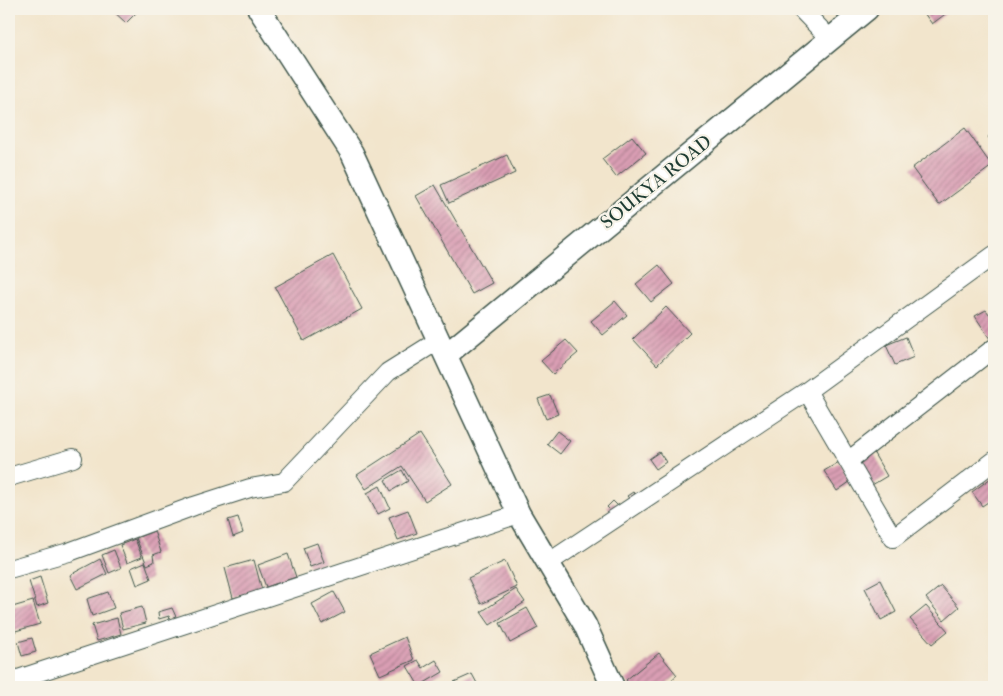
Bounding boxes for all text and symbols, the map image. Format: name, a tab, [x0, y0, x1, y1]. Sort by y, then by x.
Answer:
street label: SOUKYA ROAD	[596, 131, 716, 233]

